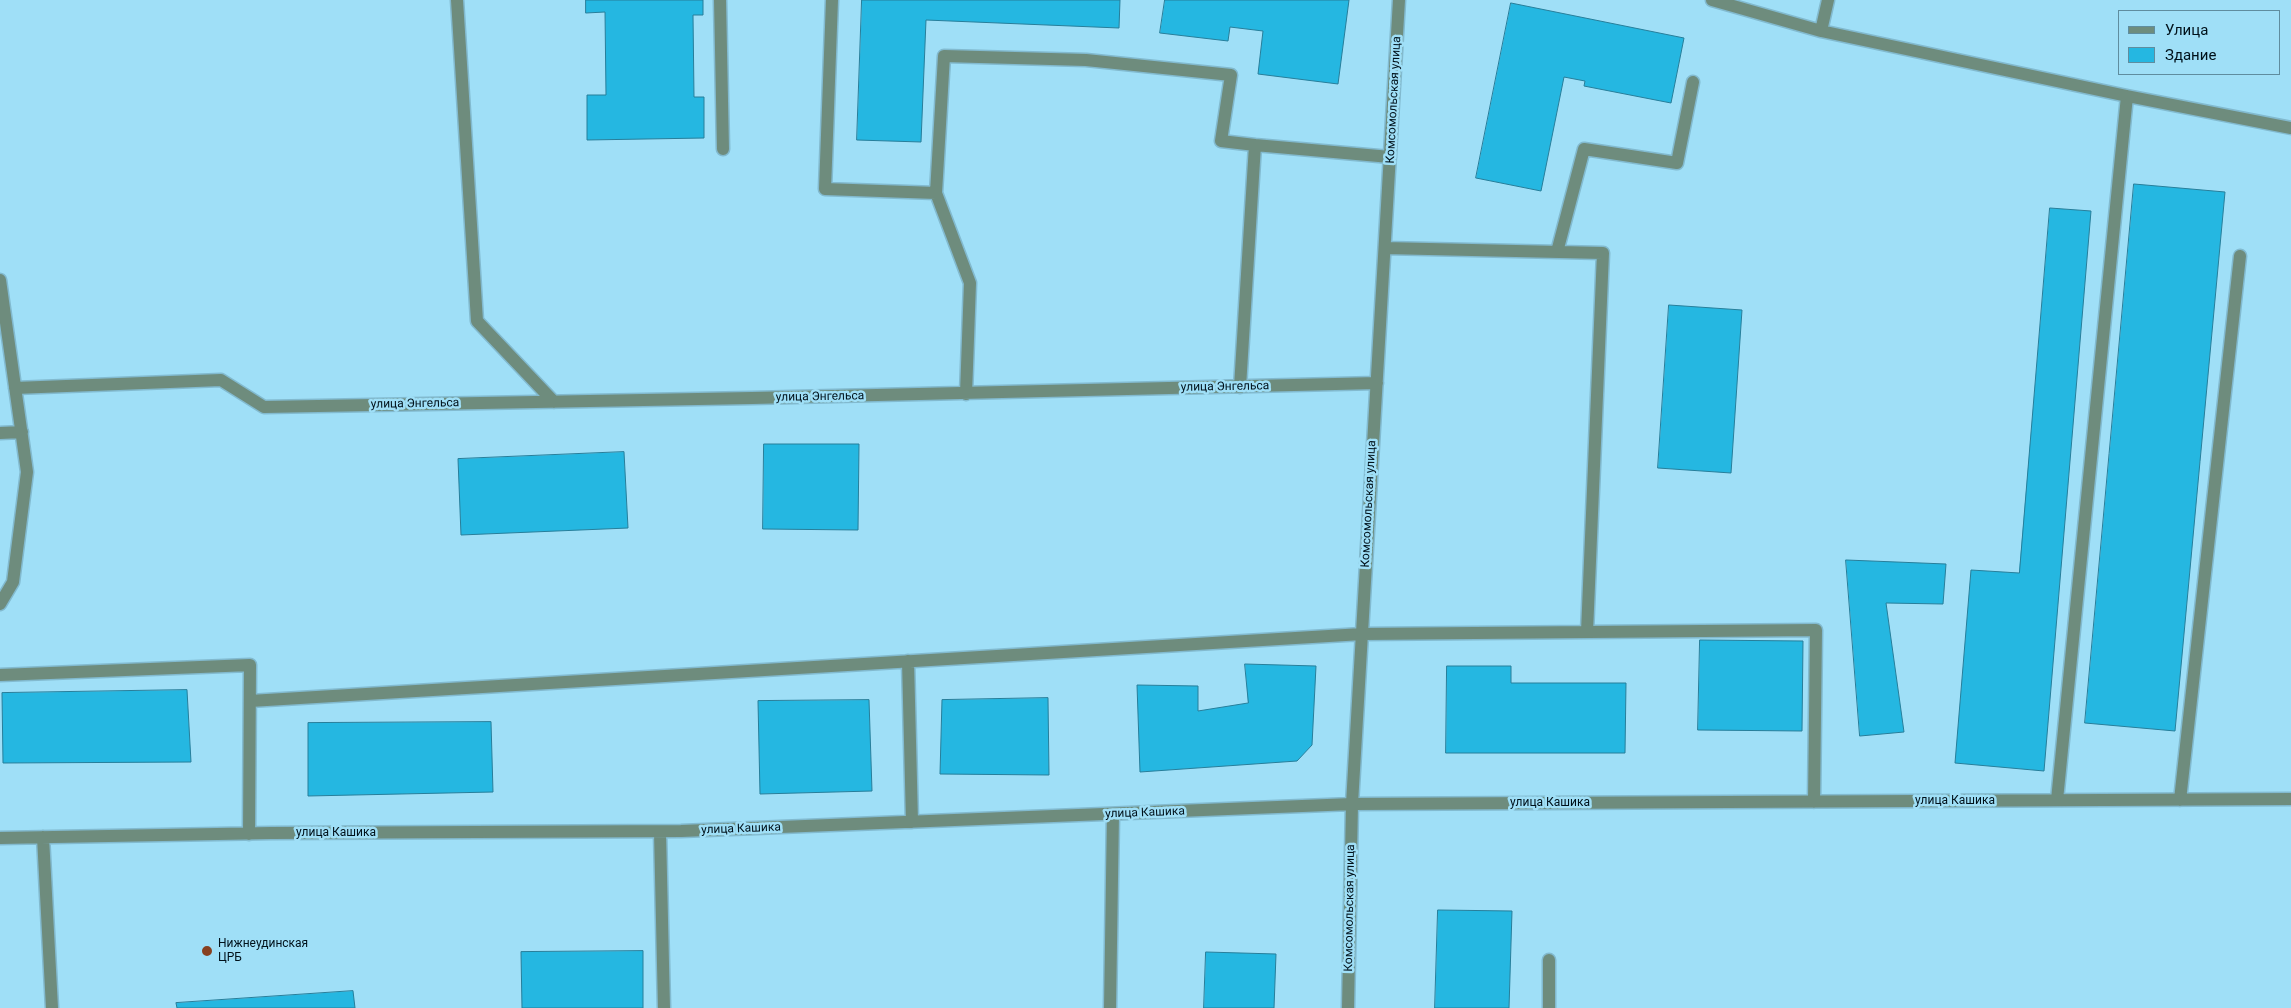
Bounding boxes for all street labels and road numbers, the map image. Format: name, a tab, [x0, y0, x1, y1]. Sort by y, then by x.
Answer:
street label: Комсомольская улица	[1383, 36, 1405, 164]
street label: улица Энгельса	[1181, 379, 1269, 395]
street label: улица Энгельса	[776, 389, 864, 405]
street label: улица Энгельса	[371, 396, 459, 412]
street label: Комсомольская улица	[1358, 440, 1380, 568]
street label: улица Кашика	[1915, 794, 1995, 808]
street label: улица Кашика	[1510, 796, 1590, 810]
street label: улица Кашика	[1105, 804, 1185, 822]
street label: улица Кашика	[701, 820, 781, 838]
street label: улица Кашика	[296, 826, 376, 840]
street label: Комсомольская улица	[1342, 844, 1358, 972]

